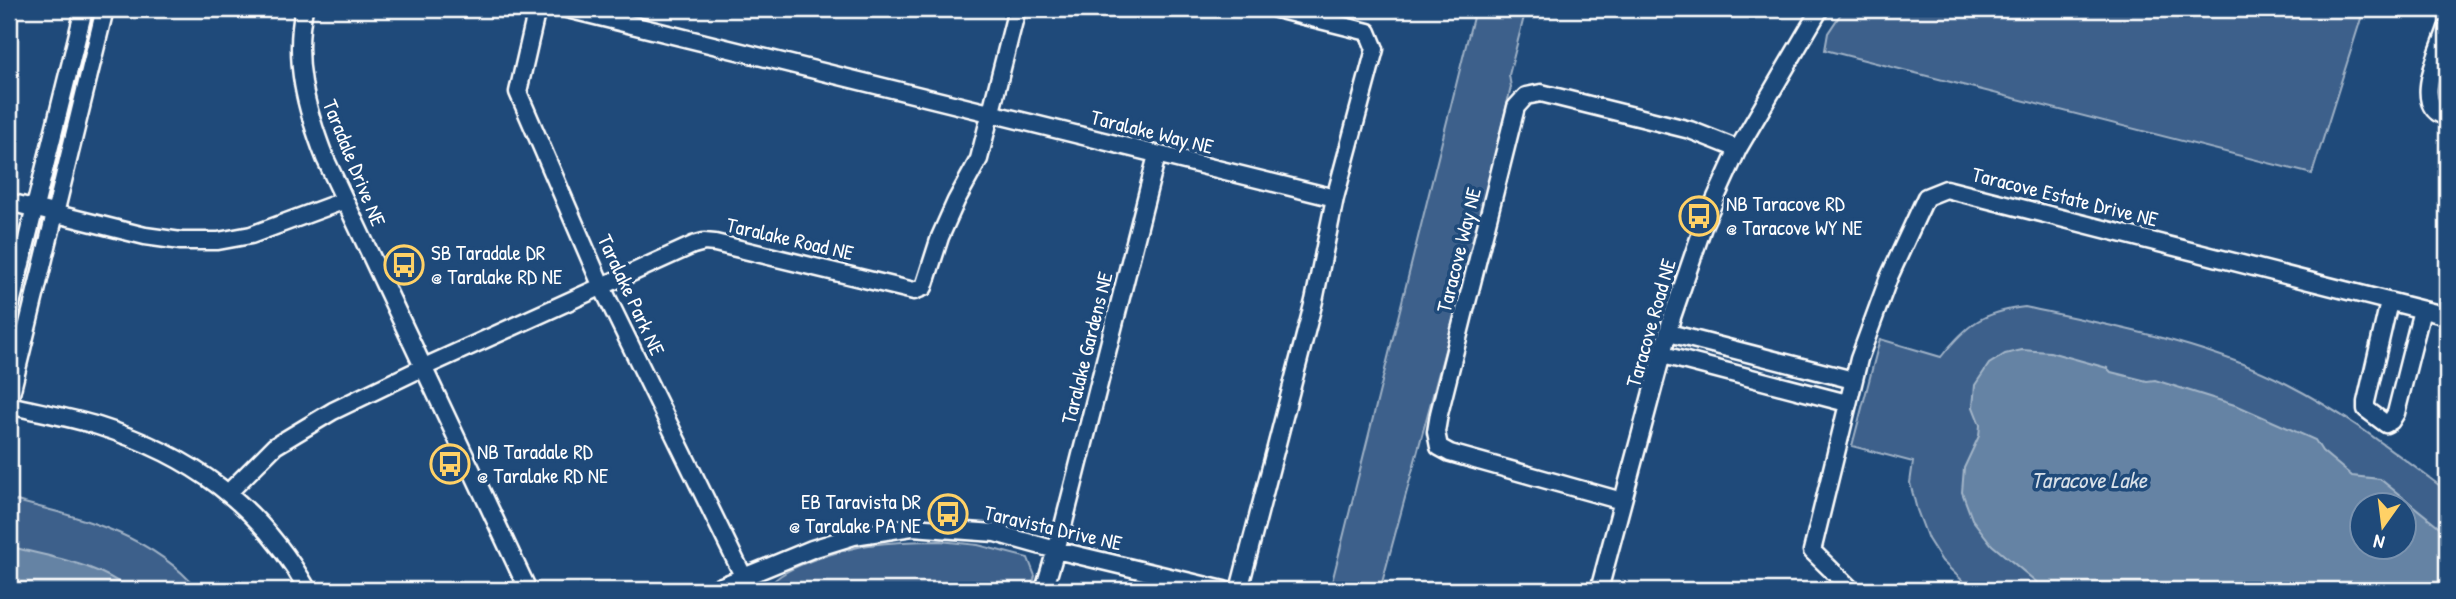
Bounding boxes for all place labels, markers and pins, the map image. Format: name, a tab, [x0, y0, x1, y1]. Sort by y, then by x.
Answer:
place label: NB Taracove RD @ Taracove WY NE	[1726, 189, 1862, 242]
bus stop icon: NB Taracove RD @ Taracove WY NE	[1678, 195, 1720, 237]
place label: SB Taradale DR @ Taralake RD NE	[431, 238, 562, 291]
bus stop icon: SB Taradale DR @ Taralake RD NE	[383, 244, 425, 286]
place label: NB Taradale RD @ Taralake RD NE	[477, 437, 608, 490]
bus stop icon: NB Taradale RD @ Taralake RD NE	[429, 443, 471, 485]
place label: EB Taravista DR @ Taralake PA NE	[789, 487, 921, 540]
bus stop icon: EB Taravista DR @ Taralake PA NE	[927, 493, 969, 535]

